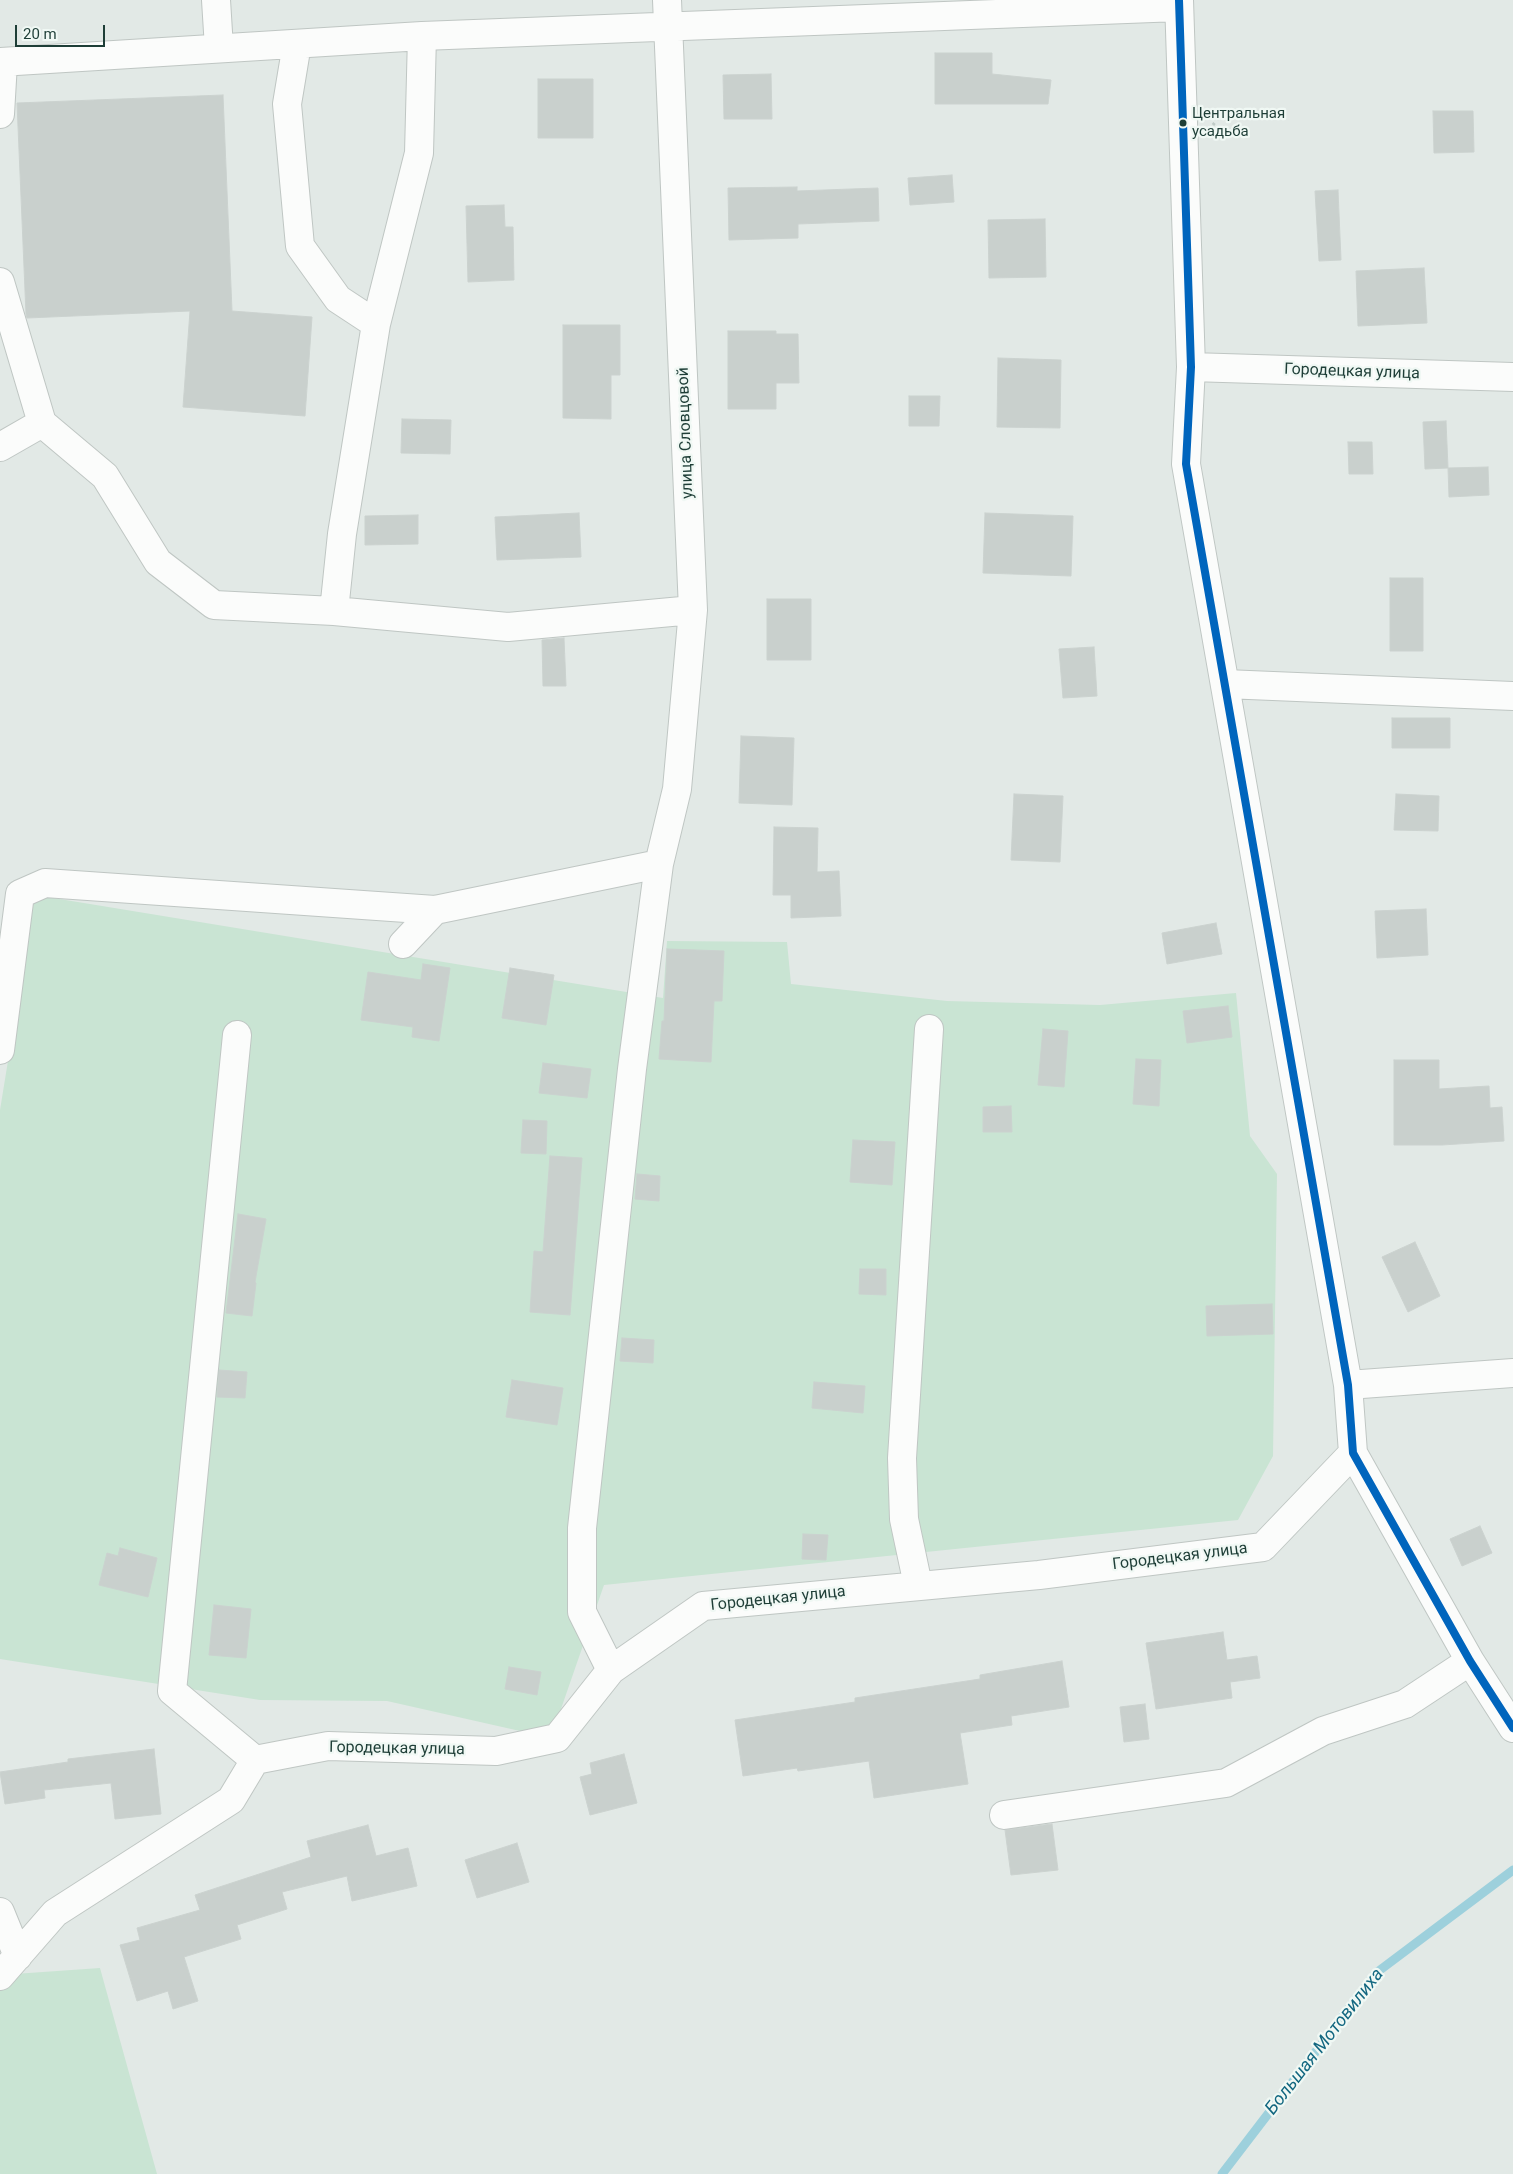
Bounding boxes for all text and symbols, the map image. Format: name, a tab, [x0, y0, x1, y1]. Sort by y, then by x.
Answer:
scale bar	[18, 15, 108, 47]
text: 20 m	[23, 25, 57, 43]
place label: Центральная усадьба	[1192, 105, 1285, 140]
marker: Центральная усадьба	[1178, 118, 1188, 128]
street label: Городецкая улица	[1284, 360, 1420, 384]
street label: улица Словцовой	[674, 367, 698, 499]
street label: Городецкая улица	[1111, 1539, 1249, 1575]
street label: Городецкая улица	[709, 1582, 847, 1616]
street label: Городецкая улица	[329, 1738, 465, 1760]
water label: Большая Мотовилиха	[1261, 1965, 1389, 2119]

